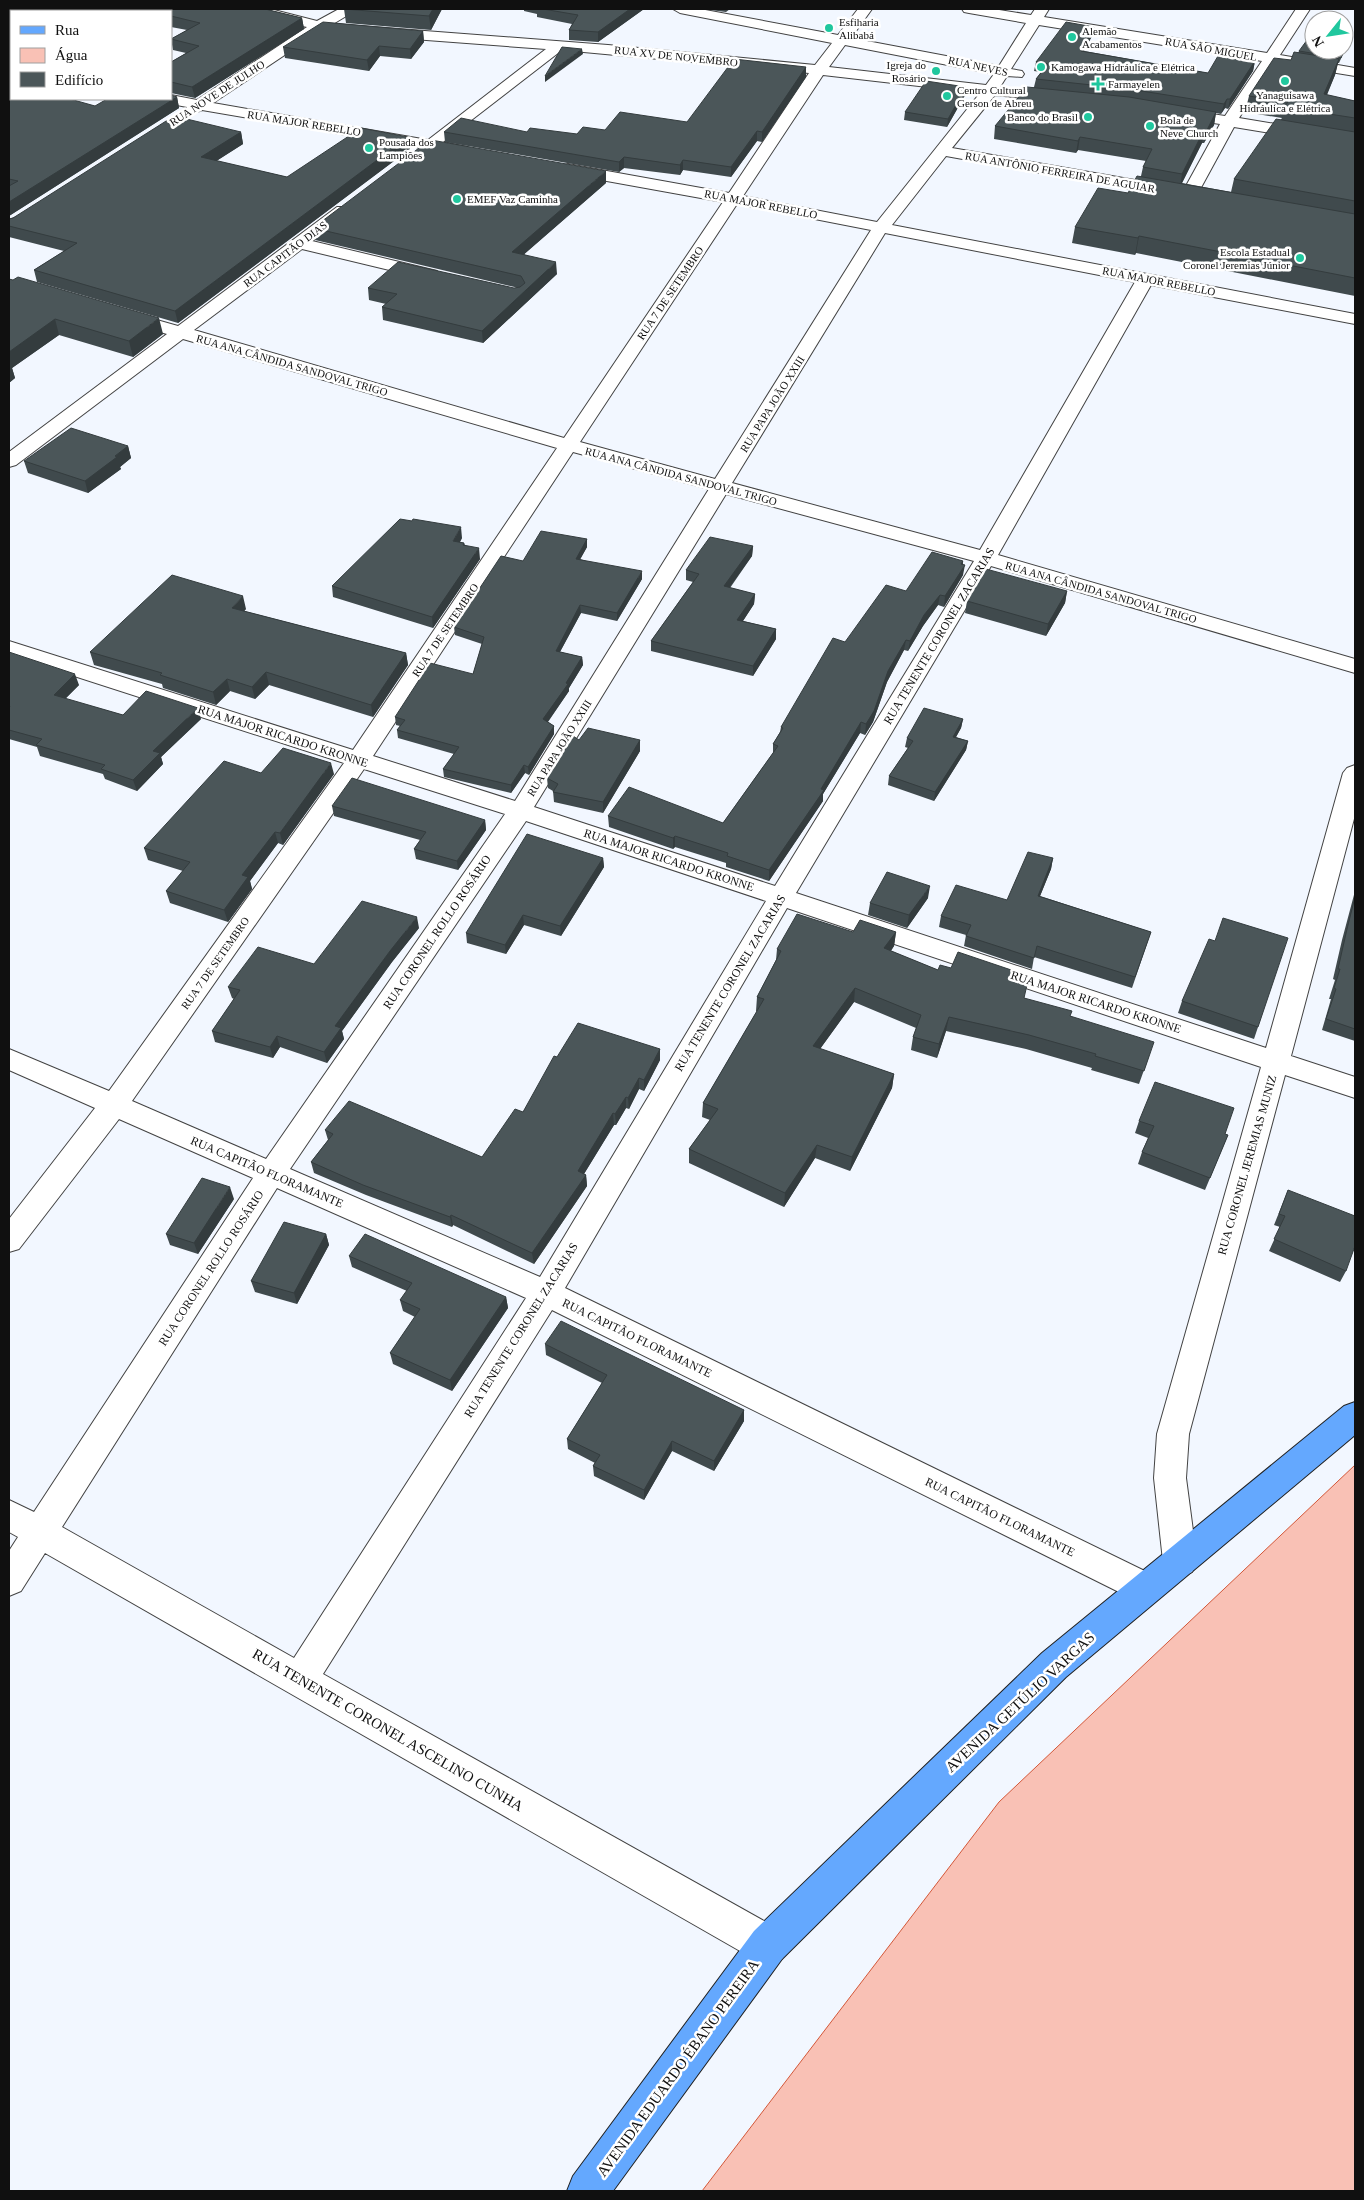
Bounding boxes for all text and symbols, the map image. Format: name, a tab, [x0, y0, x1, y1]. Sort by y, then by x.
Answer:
legend	[10, 10, 172, 100]
north arrow	[1304, 10, 1354, 60]
place label: Esfiharia Alibabá	[839, 16, 879, 41]
text: Rua	[55, 22, 80, 38]
marker: Esfiharia Alibabá	[823, 22, 835, 34]
place label: Alemão Acabamentos	[1082, 25, 1142, 50]
marker: Alemão Acabamentos	[1066, 31, 1078, 43]
text: N	[1309, 33, 1327, 49]
street label: RUA SÃO MIGUEL	[1164, 35, 1258, 63]
street label: RUA XV DE NOVEMBRO	[614, 44, 738, 68]
text: Água	[55, 47, 88, 63]
street label: RUA NEVES	[947, 54, 1009, 78]
street label: RUA NOVE DE JULHO	[167, 58, 267, 128]
place label: Igreja do Rosário	[887, 59, 926, 84]
marker: Kamogawa Hidráulica e Elétrica	[1035, 61, 1047, 73]
place label: Kamogawa Hidráulica e Elétrica	[1051, 61, 1195, 73]
marker: Igreja do Rosário	[930, 65, 942, 77]
text: Edifício	[55, 72, 103, 88]
marker: Yanaguisawa Hidráulica e Elétrica	[1279, 75, 1291, 87]
marker: Farmayelen	[1092, 78, 1104, 90]
place label: Farmayelen	[1108, 78, 1160, 90]
place label: Centro Cultural Gerson de Abreu	[957, 84, 1032, 109]
place label: Yanaguisawa Hidráulica e Elétrica	[1239, 89, 1331, 114]
marker: Centro Cultural Gerson de Abreu	[941, 90, 953, 102]
street label: RUA MAJOR REBELLO	[246, 108, 362, 138]
place label: Banco do Brasil	[1007, 111, 1078, 123]
marker: Banco do Brasil	[1082, 111, 1094, 123]
place label: Bola de Neve Church	[1160, 114, 1219, 139]
marker: Bola de Neve Church	[1144, 120, 1156, 132]
place label: Pousada dos Lampiões	[379, 136, 434, 161]
marker: Pousada dos Lampiões	[363, 142, 375, 154]
street label: RUA ANTÔNIO FERREIRA DE AGUIAR	[964, 149, 1156, 195]
street label: RUA MAJOR REBELLO	[703, 187, 819, 221]
marker: EMEF Vaz Caminha	[451, 193, 463, 205]
place label: EMEF Vaz Caminha	[467, 193, 558, 205]
street label: RUA CAPITÃO DIAS	[241, 219, 329, 289]
street label: RUA 7 DE SETEMBRO	[634, 244, 706, 342]
place label: Escola Estadual Coronel Jeremias Júnior	[1183, 246, 1290, 271]
marker: Escola Estadual Coronel Jeremias Júnior	[1294, 252, 1306, 264]
street label: RUA MAJOR REBELLO	[1101, 264, 1217, 298]
street label: RUA ANA CÂNDIDA SANDOVAL TRIGO	[195, 332, 389, 398]
street label: RUA PAPA JOÃO XXIII	[737, 353, 807, 454]
street label: RUA ANA CÂNDIDA SANDOVAL TRIGO	[584, 445, 778, 507]
street label: RUA TENENTE CORONEL ZACARIAS	[881, 545, 997, 727]
street label: RUA ANA CÂNDIDA SANDOVAL TRIGO	[1004, 559, 1198, 625]
street label: RUA 7 DE SETEMBRO	[409, 581, 481, 679]
street label: RUA PAPA JOÃO XXIII	[524, 697, 594, 798]
street label: RUA MAJOR RICARDO KRONNE	[196, 702, 370, 770]
street label: RUA MAJOR RICARDO KRONNE	[582, 826, 756, 894]
street label: RUA CORONEL ROLLO ROSÁRIO	[380, 852, 494, 1012]
street label: RUA TENENTE CORONEL ZACARIAS	[672, 892, 788, 1074]
street label: RUA 7 DE SETEMBRO	[179, 915, 251, 1011]
street label: RUA MAJOR RICARDO KRONNE	[1009, 968, 1183, 1036]
street label: RUA CORONEL JEREMIAS MUNIZ	[1215, 1073, 1279, 1257]
street label: RUA CAPITÃO FLORAMANTE	[188, 1133, 346, 1211]
street label: RUA CORONEL ROLLO ROSÁRIO	[155, 1187, 267, 1348]
street label: RUA TENENTE CORONEL ZACARIAS	[461, 1240, 581, 1420]
street label: RUA CAPITÃO FLORAMANTE	[560, 1296, 714, 1380]
street label: RUA CAPITÃO FLORAMANTE	[923, 1475, 1077, 1559]
street label: AVENIDA GETÚLIO VARGAS	[942, 1629, 1098, 1775]
street label: RUA TENENTE CORONEL ASCELINO CUNHA	[250, 1646, 526, 1815]
street label: AVENIDA EDUARDO ÉBANO PEREIRA	[594, 1956, 762, 2180]

